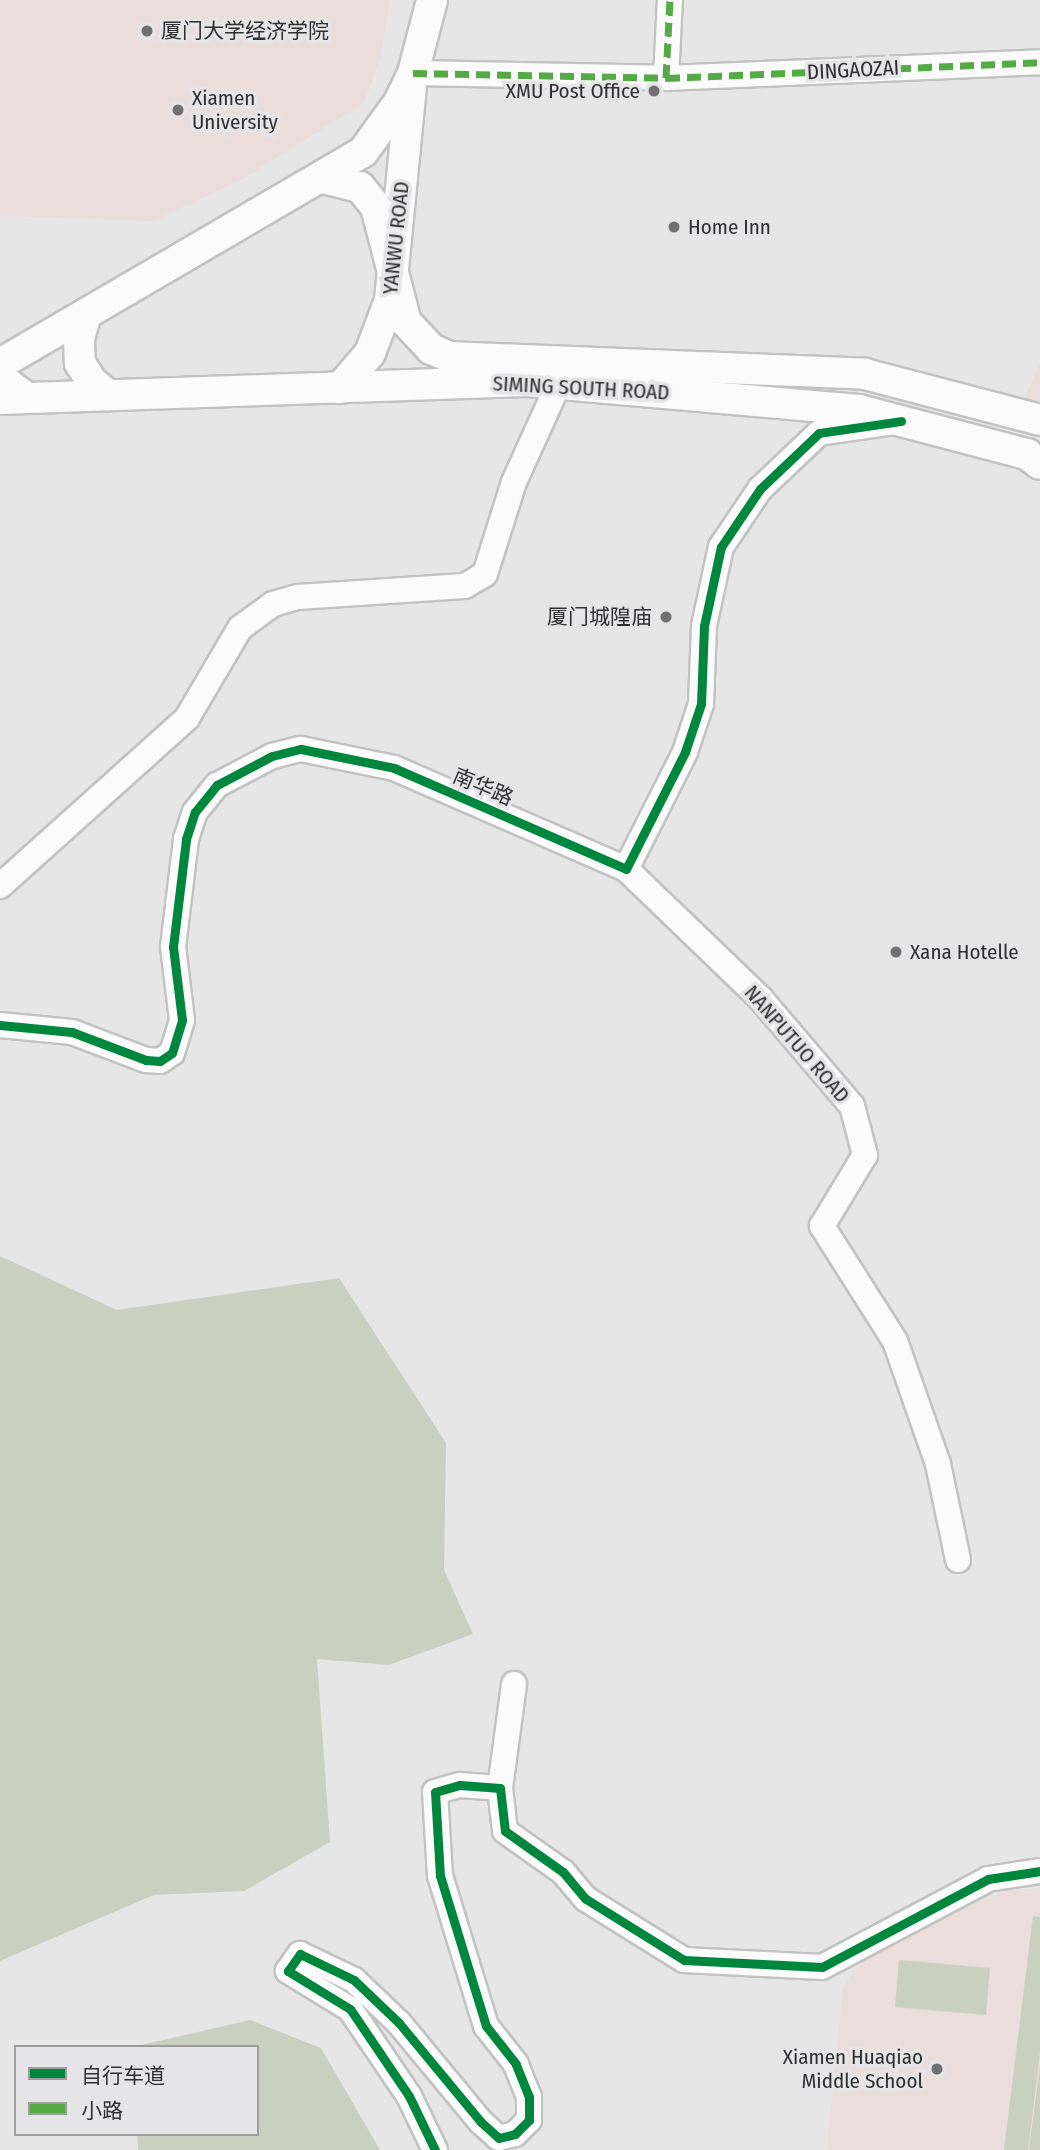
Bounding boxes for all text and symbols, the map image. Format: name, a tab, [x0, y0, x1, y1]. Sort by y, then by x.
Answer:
place label: 厦门大学经济学院	[161, 18, 329, 44]
marker: 厦门大学经济学院	[139, 23, 155, 39]
street label: DINGAOZAI	[806, 55, 900, 85]
place label: XMU Post Office	[506, 78, 640, 104]
marker: XMU Post Office	[646, 83, 662, 99]
place label: Xiamen University	[192, 85, 278, 135]
marker: Xiamen University	[170, 102, 186, 118]
street label: YANWU ROAD	[378, 180, 414, 296]
place label: Home Inn	[688, 214, 771, 240]
marker: Home Inn	[666, 219, 682, 235]
street label: SIMING SOUTH ROAD	[492, 371, 670, 405]
place label: 厦门城隍庙	[547, 604, 652, 630]
marker: 厦门城隍庙	[658, 609, 674, 625]
street label: 南华路	[449, 763, 517, 811]
place label: Xana Hotelle	[910, 939, 1019, 965]
marker: Xana Hotelle	[888, 944, 904, 960]
street label: NANPUTUO ROAD	[739, 980, 855, 1108]
place label: Xiamen Huaqiao Middle School	[783, 2044, 923, 2094]
legend	[14, 2045, 259, 2136]
marker: Xiamen Huaqiao Middle School	[929, 2061, 945, 2077]
text: 自行车道	[81, 2063, 165, 2089]
text: 小路	[81, 2098, 123, 2124]

